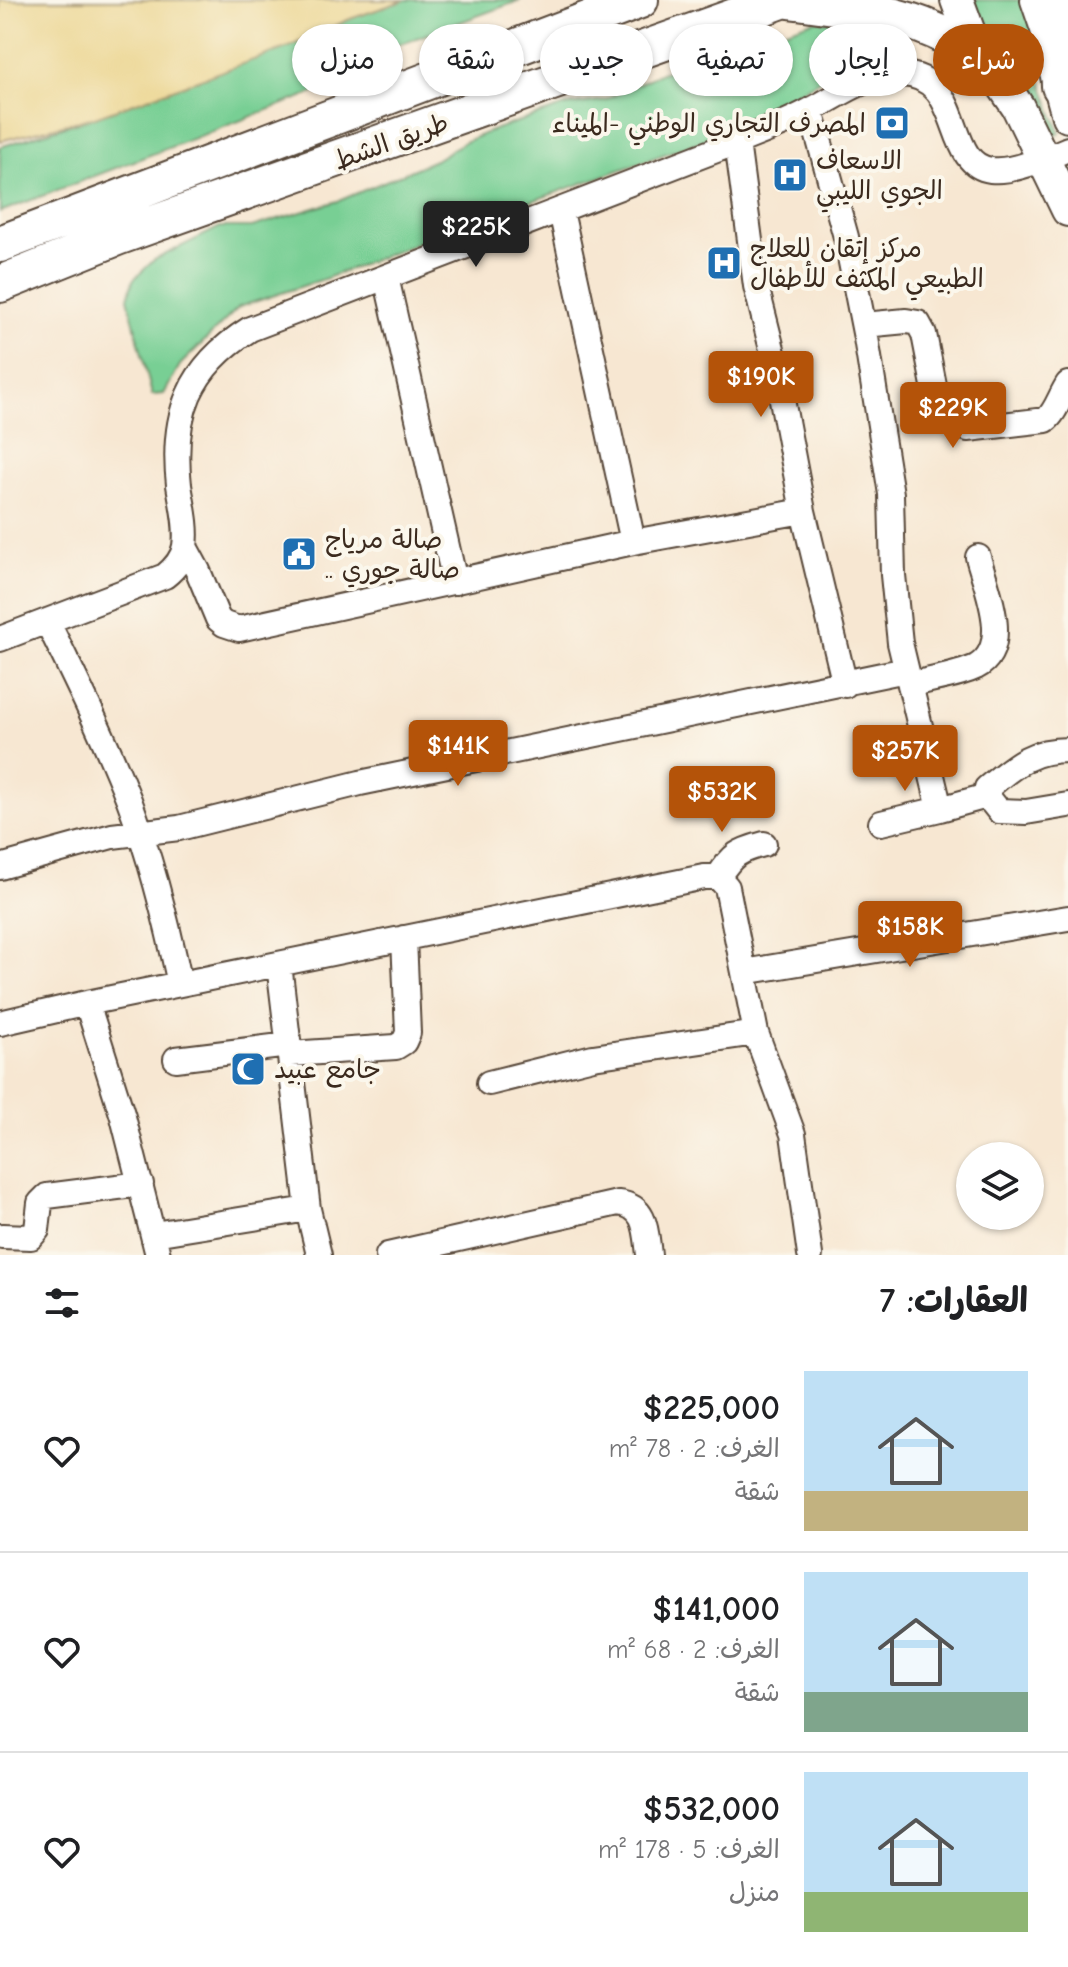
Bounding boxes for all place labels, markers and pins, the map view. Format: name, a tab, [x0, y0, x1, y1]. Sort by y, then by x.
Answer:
bank icon: المصرف التجاري الوطني -الميناء	[873, 104, 911, 142]
place label: المصرف التجاري الوطني -الميناء	[552, 109, 866, 146]
place label: الاسعاف الجوي الليبي	[816, 146, 943, 213]
hospital icon: الاسعاف الجوي الليبي	[771, 156, 809, 194]
pin: $225K	[420, 201, 532, 269]
place label: مركز إتقان للعلاج الطبيعي المكثف للأطفال	[750, 234, 984, 301]
hospital icon: مركز إتقان للعلاج الطبيعي المكثف للأطفال	[705, 244, 743, 282]
pin: $190K	[705, 351, 817, 419]
pin: $229K	[897, 382, 1009, 450]
place label: صالة مرياج .. صالة جوري	[325, 525, 460, 588]
public building icon: صالة مرياج .. صالة جوري	[280, 535, 318, 573]
pin: $141K	[402, 720, 514, 788]
pin: $257K	[849, 725, 961, 793]
pin: $532K	[666, 766, 778, 834]
pin: $158K	[854, 901, 966, 969]
mosque icon: جامع عبيد	[229, 1050, 267, 1088]
place label: جامع عبيد	[274, 1055, 381, 1088]

